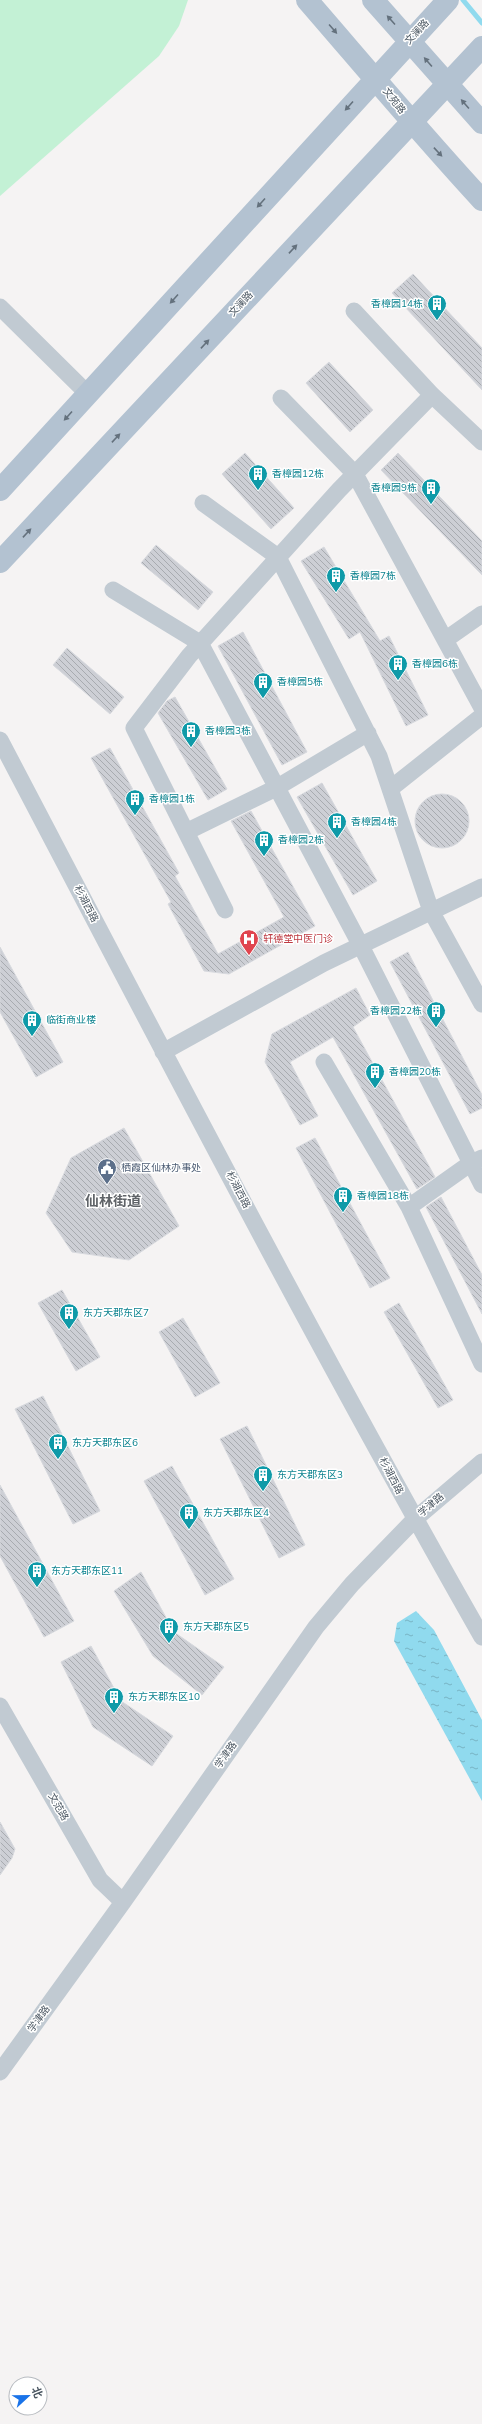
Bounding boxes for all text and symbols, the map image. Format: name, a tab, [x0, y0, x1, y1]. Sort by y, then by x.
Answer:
one-way arrow	[386, 15, 396, 25]
street label: 文澜路	[402, 16, 432, 48]
one-way arrow	[328, 24, 337, 35]
one-way arrow	[424, 57, 433, 67]
street label: 文苑路	[379, 85, 409, 117]
one-way arrow	[460, 98, 469, 109]
one-way arrow	[345, 102, 354, 111]
one-way arrow	[433, 147, 442, 157]
one-way arrow	[257, 197, 266, 208]
one-way arrow	[289, 244, 298, 254]
street label: 文澜路	[226, 288, 256, 320]
building icon: 香樟园14栋	[426, 293, 448, 321]
one-way arrow	[169, 294, 179, 304]
place label: 香樟园14栋	[371, 297, 423, 311]
one-way arrow	[200, 338, 209, 349]
one-way arrow	[63, 411, 72, 421]
one-way arrow	[111, 433, 120, 444]
building icon: 香樟园12栋	[247, 463, 269, 491]
place label: 香樟园12栋	[272, 467, 324, 481]
building icon: 香樟园9栋	[420, 477, 442, 505]
place label: 香樟园9栋	[371, 481, 417, 495]
one-way arrow	[22, 528, 31, 538]
building icon: 香樟园7栋	[325, 565, 347, 593]
place label: 香樟园7栋	[350, 569, 396, 583]
building icon: 香樟园6栋	[387, 653, 409, 681]
place label: 香樟园6栋	[412, 657, 458, 671]
building icon: 香樟园5栋	[252, 671, 274, 699]
place label: 香樟园5栋	[277, 675, 323, 689]
building icon: 香樟园3栋	[180, 720, 202, 748]
place label: 香樟园3栋	[205, 724, 251, 738]
building icon: 香樟园1栋	[124, 788, 146, 816]
place label: 香樟园1栋	[149, 792, 195, 806]
building icon: 香樟园4栋	[326, 811, 348, 839]
place label: 香樟园4栋	[351, 815, 397, 829]
building icon: 香樟园2栋	[253, 829, 275, 857]
place label: 香樟园2栋	[278, 833, 324, 847]
street label: 杉湖西路	[70, 883, 102, 925]
hospital icon: 轩德堂中医门诊	[238, 928, 260, 956]
place label: 轩德堂中医门诊	[263, 932, 333, 946]
building icon: 香樟园22栋	[425, 1000, 447, 1028]
place label: 香樟园22栋	[370, 1004, 422, 1018]
building icon: 临街商业楼	[21, 1009, 43, 1037]
place label: 临街商业楼	[46, 1013, 96, 1027]
building icon: 香樟园20栋	[364, 1061, 386, 1089]
place label: 香樟园20栋	[389, 1065, 441, 1079]
public building icon: 栖霞区仙林办事处	[96, 1157, 118, 1185]
place label: 栖霞区仙林办事处	[121, 1161, 201, 1175]
street label: 杉湖西路	[222, 1169, 254, 1211]
building icon: 香樟园18栋	[332, 1185, 354, 1213]
place label: 香樟园18栋	[357, 1189, 409, 1203]
district label: 仙林街道	[85, 1192, 141, 1211]
building icon: 东方天郡东区7	[58, 1302, 80, 1330]
place label: 东方天郡东区7	[83, 1306, 149, 1320]
building icon: 东方天郡东区6	[47, 1432, 69, 1460]
place label: 东方天郡东区6	[72, 1436, 138, 1450]
street label: 杉湖西路	[375, 1455, 407, 1497]
building icon: 东方天郡东区3	[252, 1464, 274, 1492]
place label: 东方天郡东区3	[277, 1468, 343, 1482]
street label: 学津路	[415, 1490, 447, 1520]
building icon: 东方天郡东区4	[178, 1502, 200, 1530]
place label: 东方天郡东区4	[203, 1506, 269, 1520]
building icon: 东方天郡东区11	[26, 1560, 48, 1588]
place label: 东方天郡东区11	[51, 1564, 123, 1578]
building icon: 东方天郡东区5	[158, 1616, 180, 1644]
place label: 东方天郡东区5	[183, 1620, 249, 1634]
building icon: 东方天郡东区10	[103, 1686, 125, 1714]
place label: 东方天郡东区10	[128, 1690, 200, 1704]
street label: 学津路	[212, 1739, 240, 1771]
street label: 文范路	[44, 1791, 72, 1823]
street label: 学津路	[25, 2003, 53, 2035]
north arrow	[8, 2376, 48, 2416]
text: 北	[28, 2385, 46, 2400]

